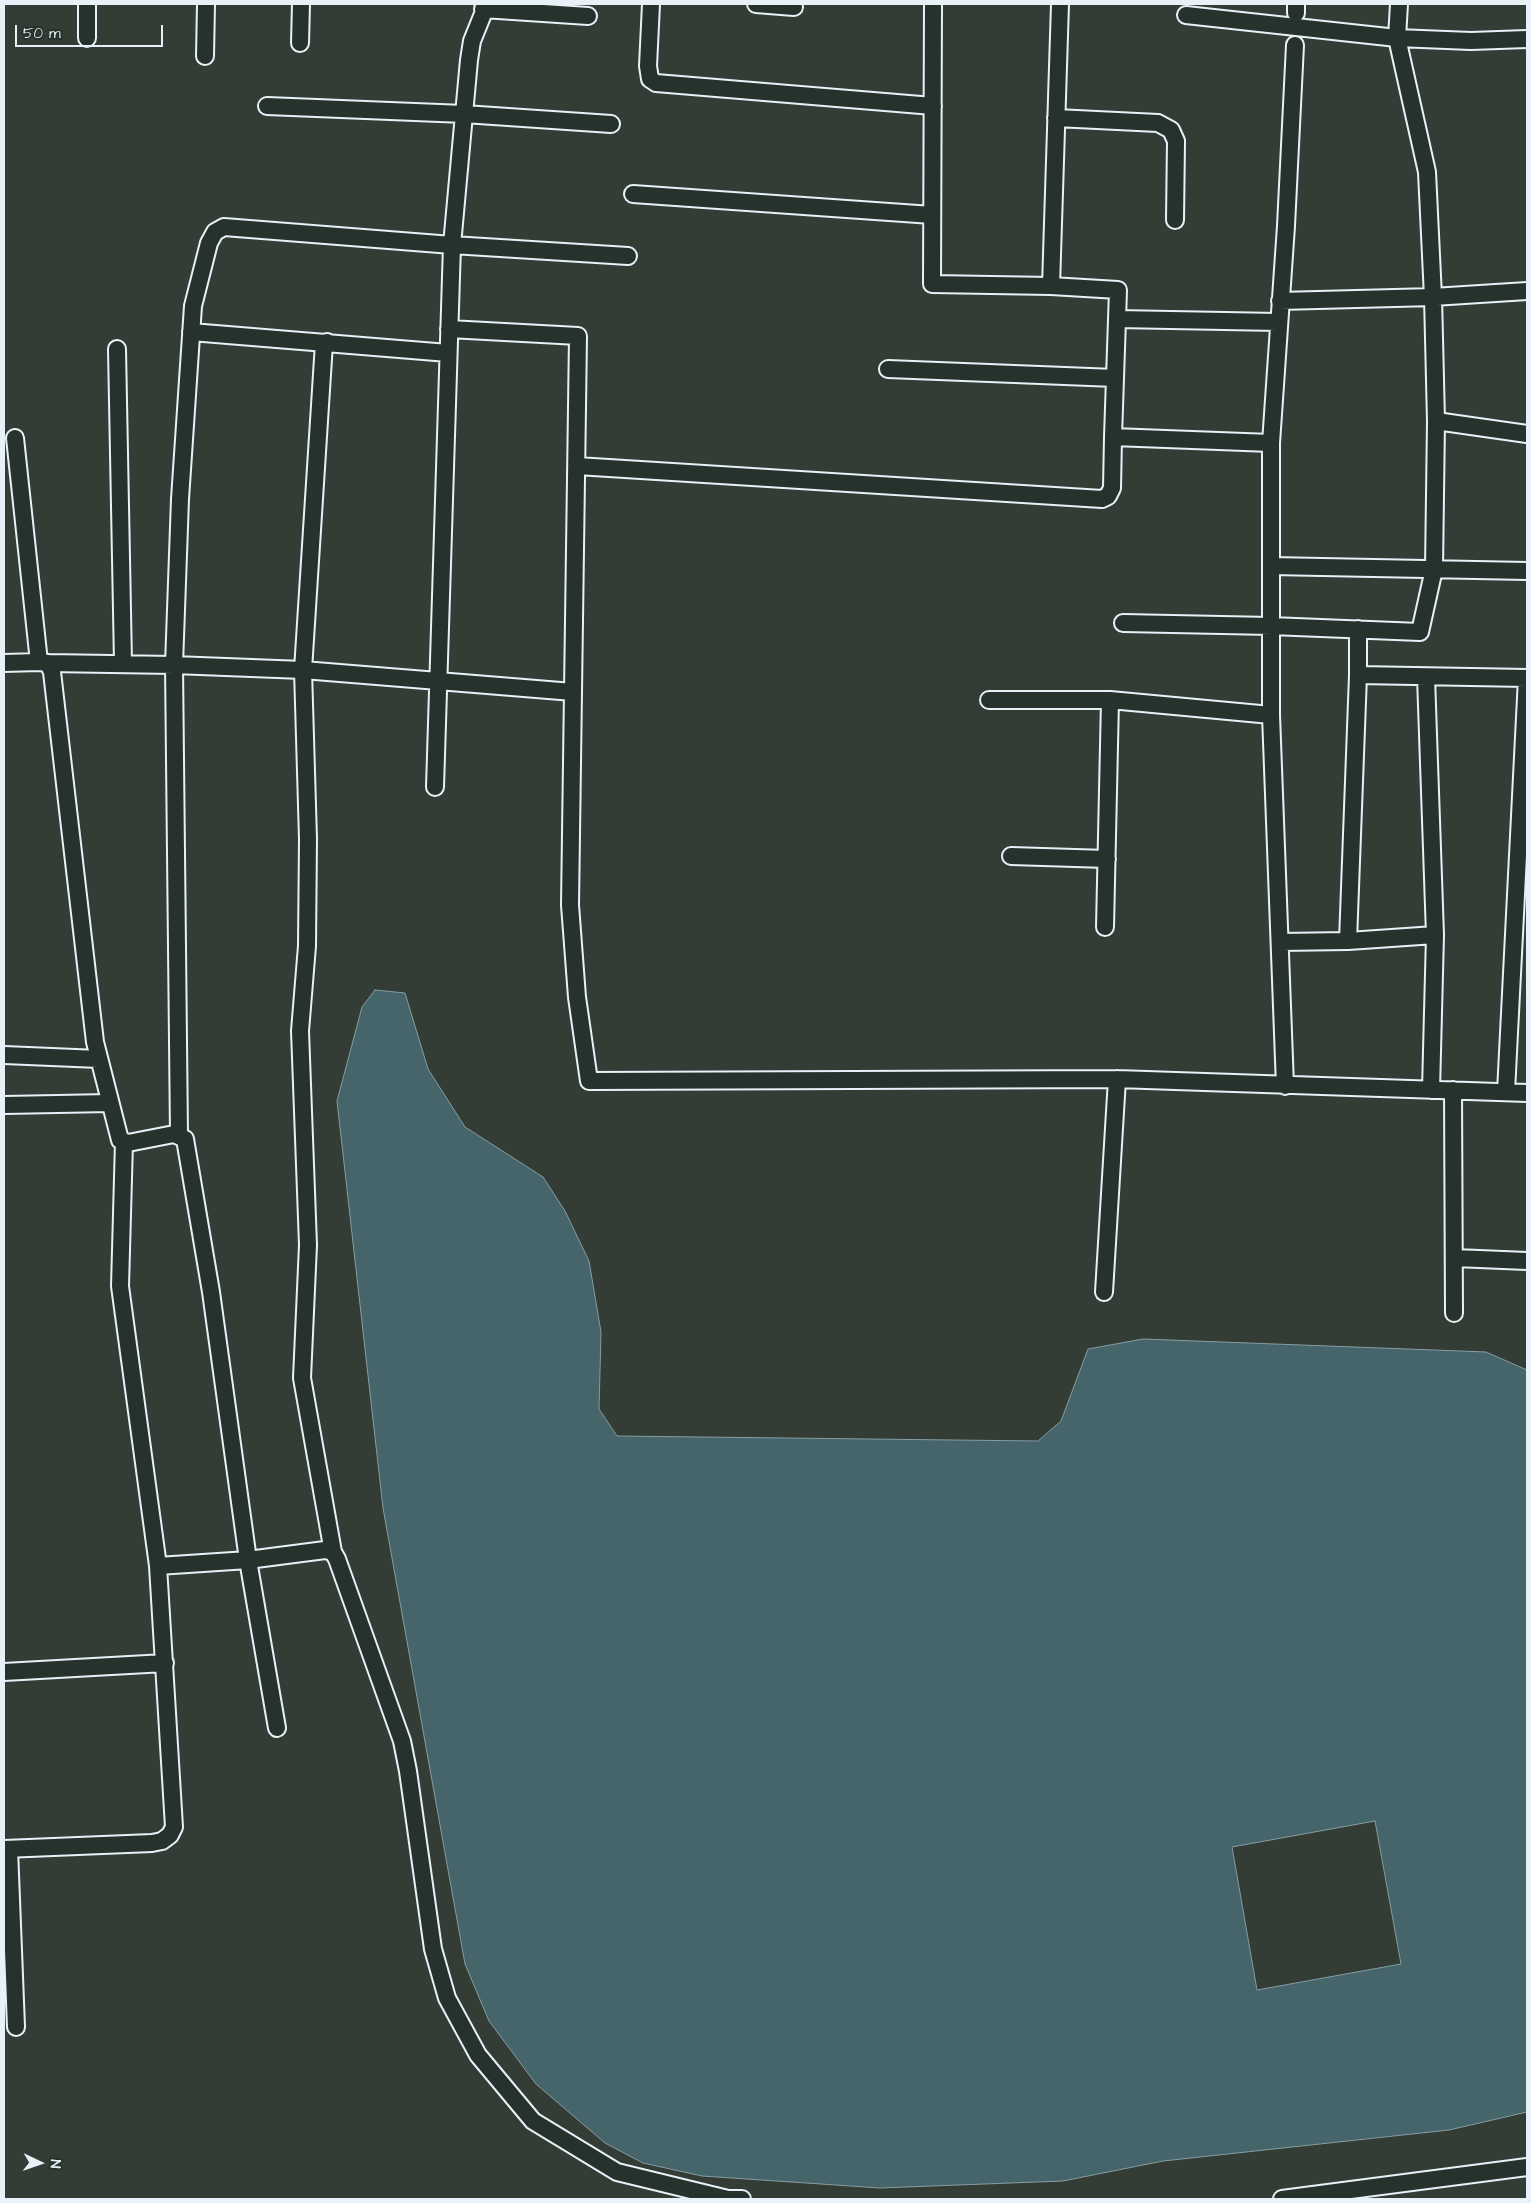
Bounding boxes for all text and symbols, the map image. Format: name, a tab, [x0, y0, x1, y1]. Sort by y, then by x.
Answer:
scale bar	[18, 15, 165, 47]
text: 50 m	[23, 23, 61, 44]
north arrow	[15, 2138, 65, 2188]
text: N	[45, 2159, 65, 2169]

